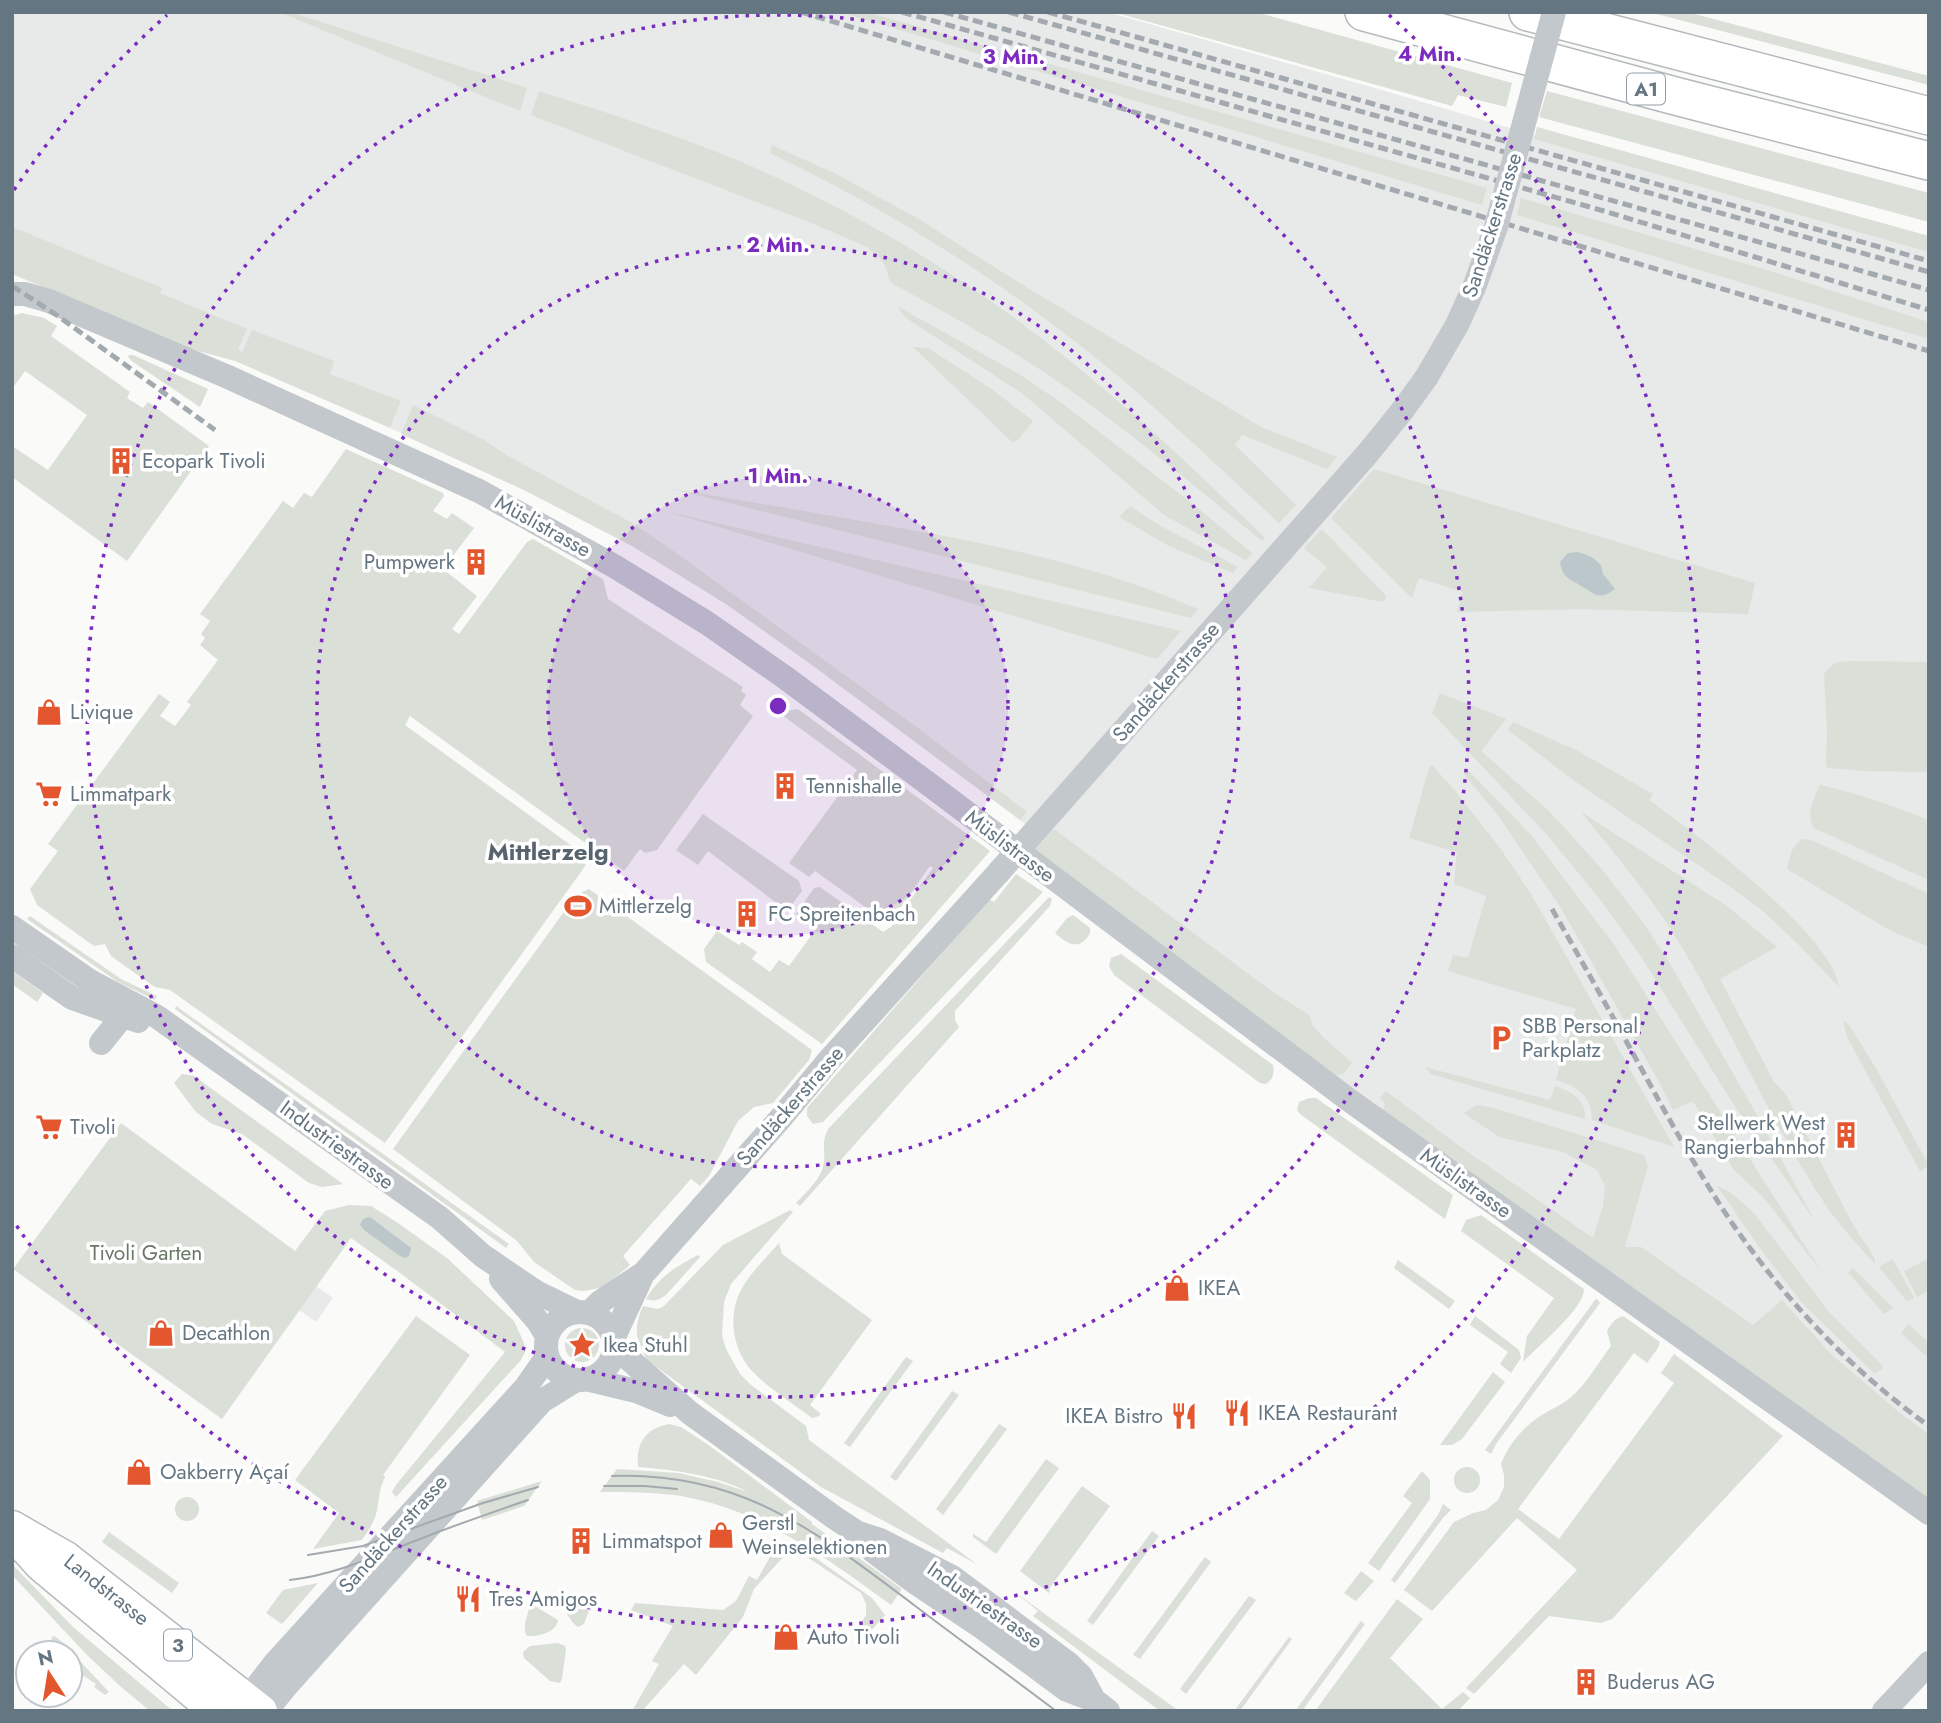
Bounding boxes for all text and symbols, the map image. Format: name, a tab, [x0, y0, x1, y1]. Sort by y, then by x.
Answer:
text: 4 Min.	[1398, 39, 1462, 69]
text: 3 Min.	[983, 42, 1045, 72]
road number: A1	[1627, 74, 1665, 104]
street label: Sandäckerstrasse	[1455, 149, 1530, 301]
text: 2 Min.	[746, 230, 810, 260]
building icon: Ecopark Tivoli	[106, 446, 136, 476]
place label: Ecopark Tivoli	[142, 446, 266, 476]
text: 1 Min.	[748, 461, 808, 491]
street label: Müslistrasse	[490, 487, 596, 565]
place label: Pumpwerk	[364, 547, 456, 577]
building icon: Pumpwerk	[461, 547, 491, 577]
street label: Sandäckerstrasse	[1105, 615, 1227, 749]
centre of rings	[766, 694, 790, 718]
shop icon: Livique	[34, 697, 64, 727]
place label: Livique	[70, 697, 134, 727]
building icon: Tennishalle	[770, 771, 800, 801]
place label: Tennishalle	[806, 771, 902, 801]
supermarket icon: Limmatpark	[34, 779, 64, 809]
place label: Limmatpark	[70, 779, 172, 809]
street label: Müslistrasse	[959, 802, 1061, 890]
district label: Mittlerzelg	[487, 834, 609, 869]
sports icon: Mittlerzelg	[563, 891, 593, 921]
place label: Mittlerzelg	[599, 891, 692, 921]
building icon: FC Spreitenbach	[732, 899, 762, 929]
place label: FC Spreitenbach	[768, 899, 916, 929]
place label: SBB Personal Parkplatz	[1522, 1011, 1638, 1065]
parking icon: SBB Personal Parkplatz	[1486, 1023, 1516, 1053]
street label: Sandäckerstrasse	[729, 1039, 851, 1173]
street label: Industriestrasse	[274, 1093, 400, 1197]
place label: Stellwerk West Rangierbahnhof	[1684, 1108, 1826, 1162]
supermarket icon: Tivoli	[34, 1112, 64, 1142]
place label: Tivoli	[70, 1112, 116, 1142]
building icon: Stellwerk West Rangierbahnhof	[1831, 1120, 1861, 1150]
street label: Müslistrasse	[1414, 1141, 1518, 1226]
park label: Tivoli Garten	[90, 1238, 202, 1268]
shop icon: IKEA	[1162, 1273, 1192, 1303]
place label: IKEA	[1198, 1273, 1241, 1303]
shop icon: Decathlon	[146, 1318, 176, 1348]
place label: Decathlon	[182, 1318, 271, 1348]
place icon: Ikea Stuhl	[567, 1330, 597, 1360]
place label: Ikea Stuhl	[603, 1330, 688, 1360]
restaurant icon: IKEA Restaurant	[1222, 1398, 1252, 1428]
place label: IKEA Restaurant	[1258, 1398, 1397, 1428]
place label: IKEA Bistro	[1065, 1401, 1163, 1431]
restaurant icon: IKEA Bistro	[1169, 1401, 1199, 1431]
shop icon: Oakberry Açaí	[124, 1457, 154, 1487]
place label: Oakberry Açaí	[160, 1457, 290, 1487]
street label: Sandäckerstrasse	[332, 1468, 455, 1600]
place label: Gerstl Weinselektionen	[742, 1508, 887, 1562]
shop icon: Gerstl Weinselektionen	[706, 1520, 736, 1550]
building icon: Limmatspot	[566, 1526, 596, 1556]
place label: Limmatspot	[602, 1526, 702, 1556]
street label: Landstrasse	[58, 1547, 156, 1633]
street label: Industriestrasse	[921, 1554, 1049, 1656]
restaurant icon: Tres Amigos	[453, 1584, 483, 1614]
place label: Tres Amigos	[489, 1584, 597, 1614]
shop icon: Auto Tivoli	[771, 1622, 801, 1652]
place label: Auto Tivoli	[807, 1622, 900, 1652]
road number: 3	[164, 1630, 192, 1660]
north arrow	[14, 1639, 84, 1709]
text: N	[35, 1643, 56, 1673]
building icon: Buderus AG	[1571, 1667, 1601, 1697]
place label: Buderus AG	[1607, 1667, 1715, 1697]

